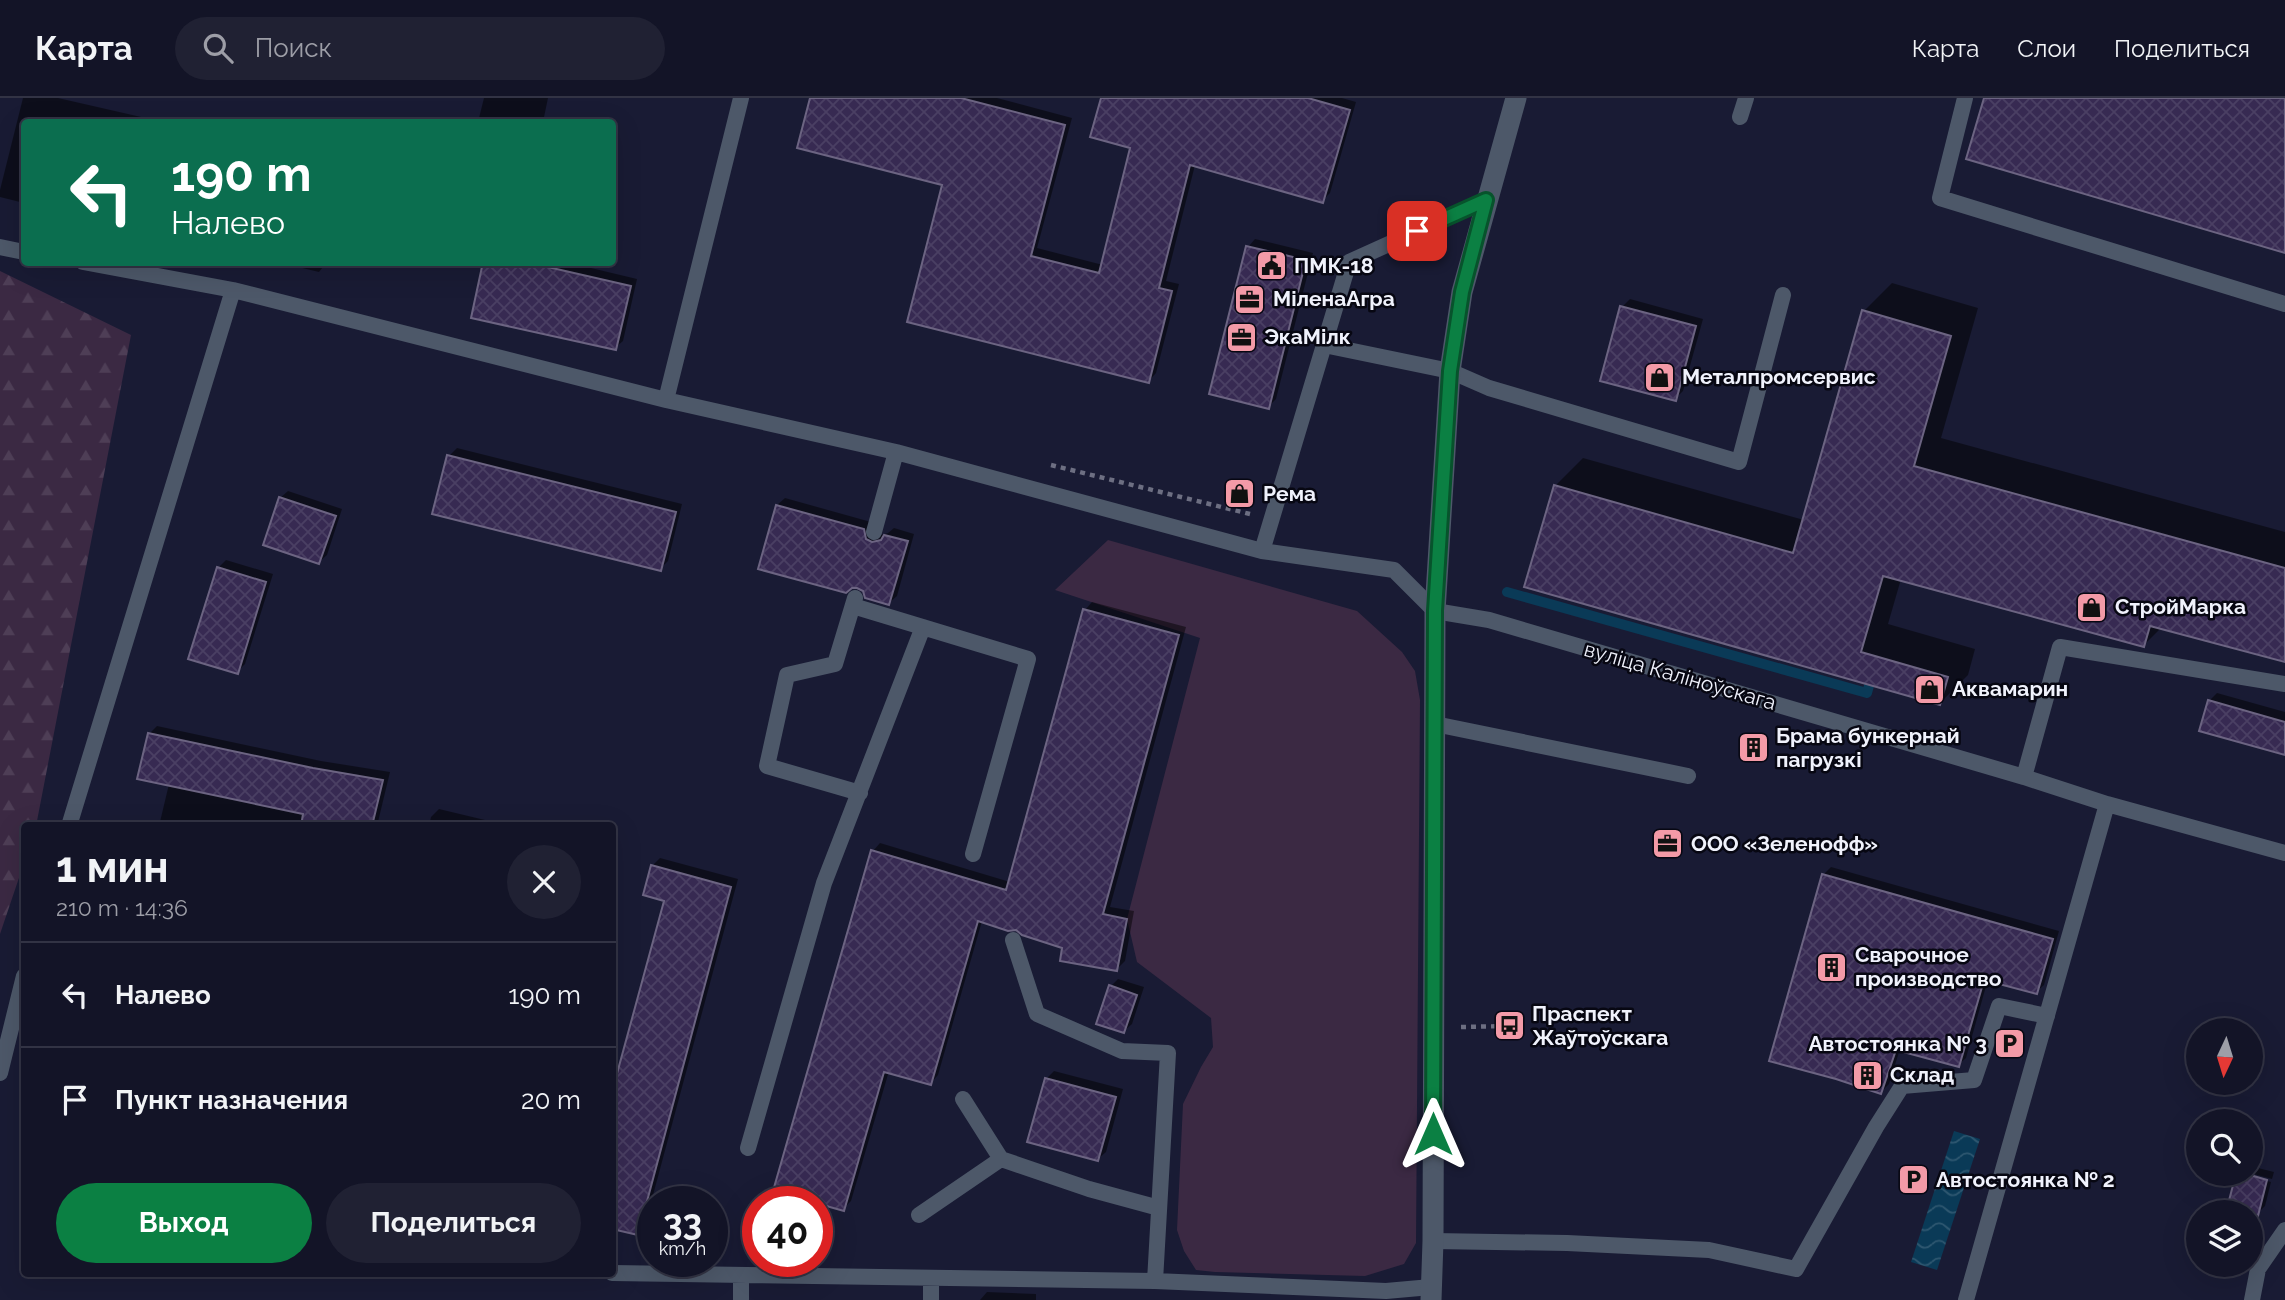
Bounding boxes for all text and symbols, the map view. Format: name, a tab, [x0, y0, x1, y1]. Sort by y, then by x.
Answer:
search box	[175, 17, 665, 80]
text: Карта	[35, 29, 133, 68]
icon: search	[199, 29, 237, 67]
text: Поиск	[255, 33, 332, 63]
text: Карта	[1912, 34, 1979, 63]
text: Слои	[2017, 34, 2076, 63]
text: Поделиться	[2114, 34, 2250, 63]
text: 190 m	[171, 145, 312, 202]
icon: left	[56, 147, 147, 238]
pin	[1387, 201, 1447, 261]
text: Налево	[171, 204, 285, 241]
icon: arrive	[1398, 212, 1436, 250]
public building icon: ПМК-18	[1254, 249, 1288, 283]
place label: ПМК-18	[1294, 253, 1373, 278]
office icon: МіленаАгра	[1233, 282, 1267, 316]
place label: МіленаАгра	[1273, 286, 1395, 311]
office icon: ЭкаМілк	[1224, 320, 1258, 354]
place label: ЭкаМілк	[1264, 324, 1351, 349]
shop icon: Металпромсервис	[1642, 360, 1676, 394]
place label: Металпромсервис	[1682, 364, 1876, 389]
shop icon: Рема	[1223, 477, 1257, 511]
place label: Рема	[1263, 481, 1316, 506]
shop icon: СтройМарка	[2075, 590, 2109, 624]
place label: СтройМарка	[2115, 594, 2246, 619]
street label: вуліца Каліноўскага	[1581, 636, 1779, 715]
shop icon: Аквамарин	[1912, 672, 1946, 706]
place label: Аквамарин	[1952, 676, 2068, 701]
place label: Брама бункернай пагрузкі	[1776, 723, 1960, 772]
building icon: Брама бункернай пагрузкі	[1736, 731, 1770, 765]
office icon: ООО «Зеленофф»	[1651, 827, 1685, 861]
place label: ООО «Зеленофф»	[1691, 831, 1878, 856]
text: 1 мин	[56, 843, 169, 892]
button: close	[507, 845, 581, 919]
text: 210 m · 14:36	[56, 894, 188, 921]
place label: Сварочное производство	[1855, 942, 2002, 991]
building icon: Сварочное производство	[1815, 950, 1849, 984]
icon: left	[56, 976, 94, 1014]
text: Налево	[115, 980, 211, 1010]
text: 190 m	[508, 980, 581, 1010]
place label: Праспект Жаўтоўскага	[1532, 1001, 1668, 1050]
bus stop icon: Праспект Жаўтоўскага	[1492, 1009, 1526, 1043]
north arrow	[2186, 1018, 2263, 1096]
map controls	[2186, 1018, 2263, 1277]
parking icon: Автостоянка № 3	[1993, 1027, 2027, 1061]
place label: Автостоянка № 3	[1808, 1031, 1987, 1056]
building icon: Склад	[1850, 1058, 1884, 1092]
place label: Склад	[1890, 1062, 1954, 1087]
icon: arrive	[56, 1081, 94, 1119]
text: Пункт назначения	[115, 1085, 348, 1115]
text: 20 m	[521, 1085, 581, 1115]
position arrow	[1396, 1097, 1470, 1171]
button: search	[2186, 1109, 2263, 1186]
parking icon: Автостоянка № 2	[1896, 1163, 1930, 1197]
place label: Автостоянка № 2	[1936, 1167, 2115, 1192]
button: Выход	[56, 1183, 312, 1263]
button: Поделиться	[326, 1183, 581, 1263]
speed limit sign: 40	[742, 1186, 833, 1277]
button: layers	[2186, 1200, 2263, 1277]
text: 33	[663, 1202, 702, 1243]
text: km/h	[659, 1238, 706, 1259]

